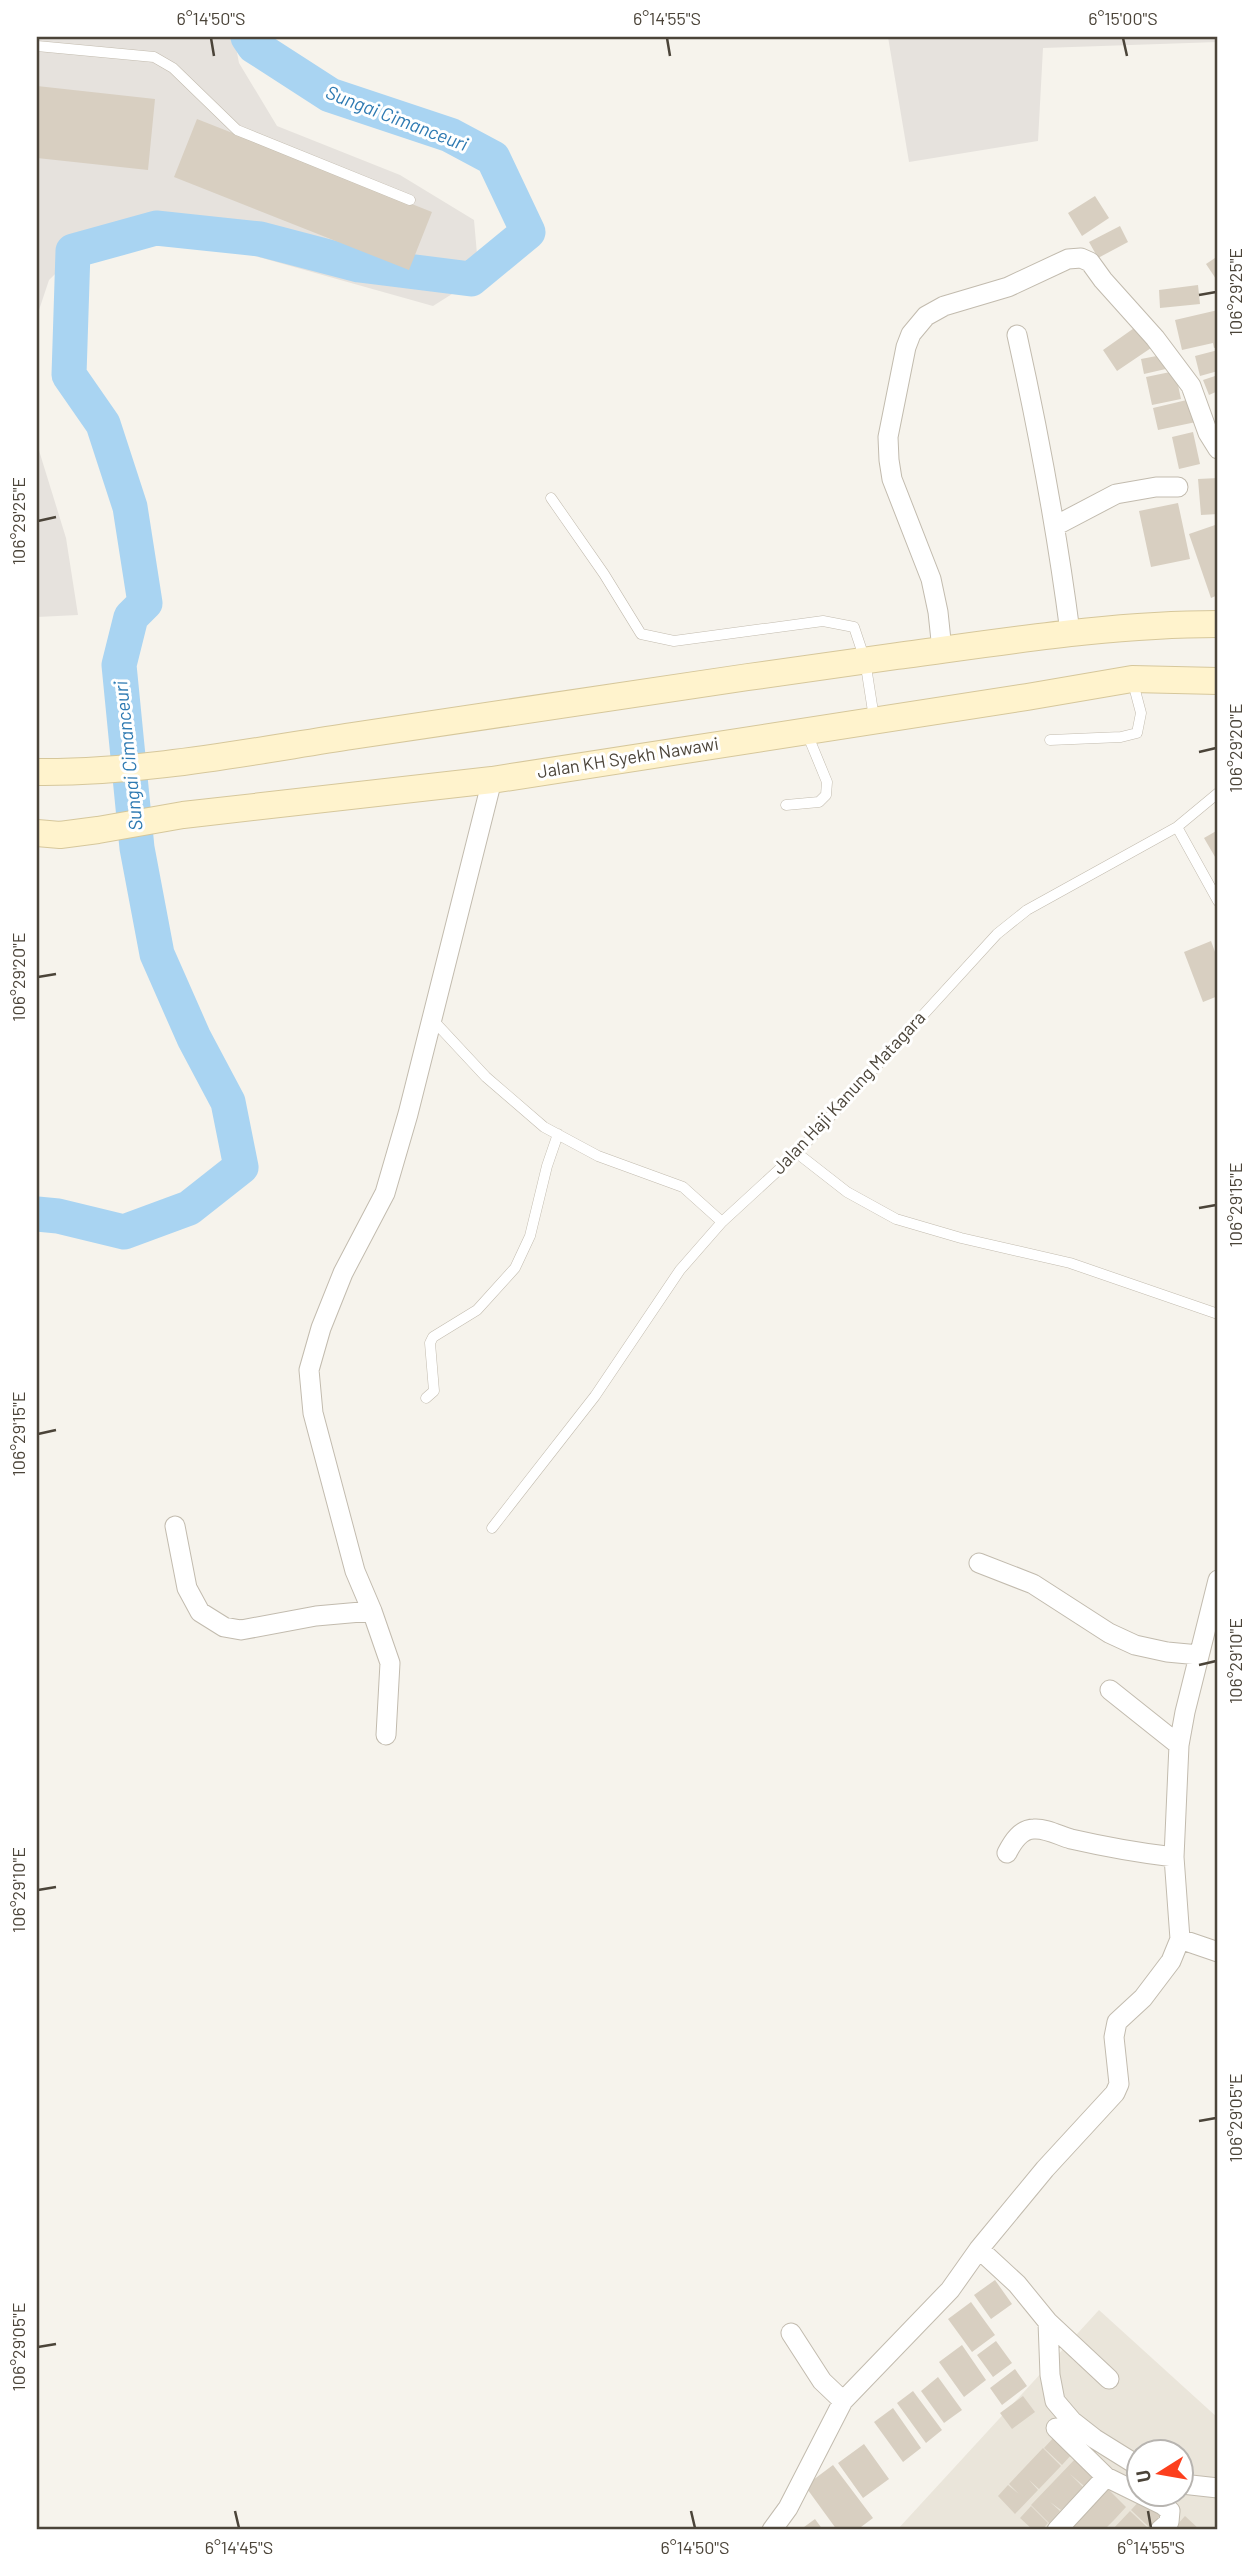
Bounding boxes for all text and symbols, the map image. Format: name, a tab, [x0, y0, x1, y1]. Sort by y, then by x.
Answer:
text: 6°14'50"S	[176, 7, 246, 29]
text: 6°14'55"S	[633, 7, 701, 29]
text: 6°15'00"S	[1088, 7, 1158, 29]
water label: Sungai Cimanceuri	[323, 80, 472, 155]
text: 106°29'25"E	[1224, 248, 1246, 336]
text: 106°29'25"E	[7, 477, 29, 565]
water label: Sungai Cimanceuri	[108, 680, 147, 832]
text: 106°29'20"E	[1224, 703, 1246, 793]
street label: Jalan KH Syekh Nawawi	[535, 732, 720, 782]
text: 106°29'20"E	[7, 932, 29, 1022]
street label: Jalan Haji Kanung Matagara	[767, 1006, 929, 1178]
text: 106°29'15"E	[1224, 1162, 1246, 1248]
text: 106°29'15"E	[7, 1391, 29, 1477]
text: 106°29'10"E	[1224, 1618, 1246, 1704]
text: 106°29'10"E	[7, 1847, 29, 1933]
text: 106°29'05"E	[1224, 2073, 1246, 2163]
text: 106°29'05"E	[7, 2302, 29, 2392]
north arrow	[1126, 2438, 1196, 2508]
text: U	[1130, 2468, 1155, 2484]
text: 6°14'45"S	[205, 2536, 273, 2558]
text: 6°14'50"S	[660, 2536, 730, 2558]
text: 6°14'55"S	[1117, 2536, 1185, 2558]

